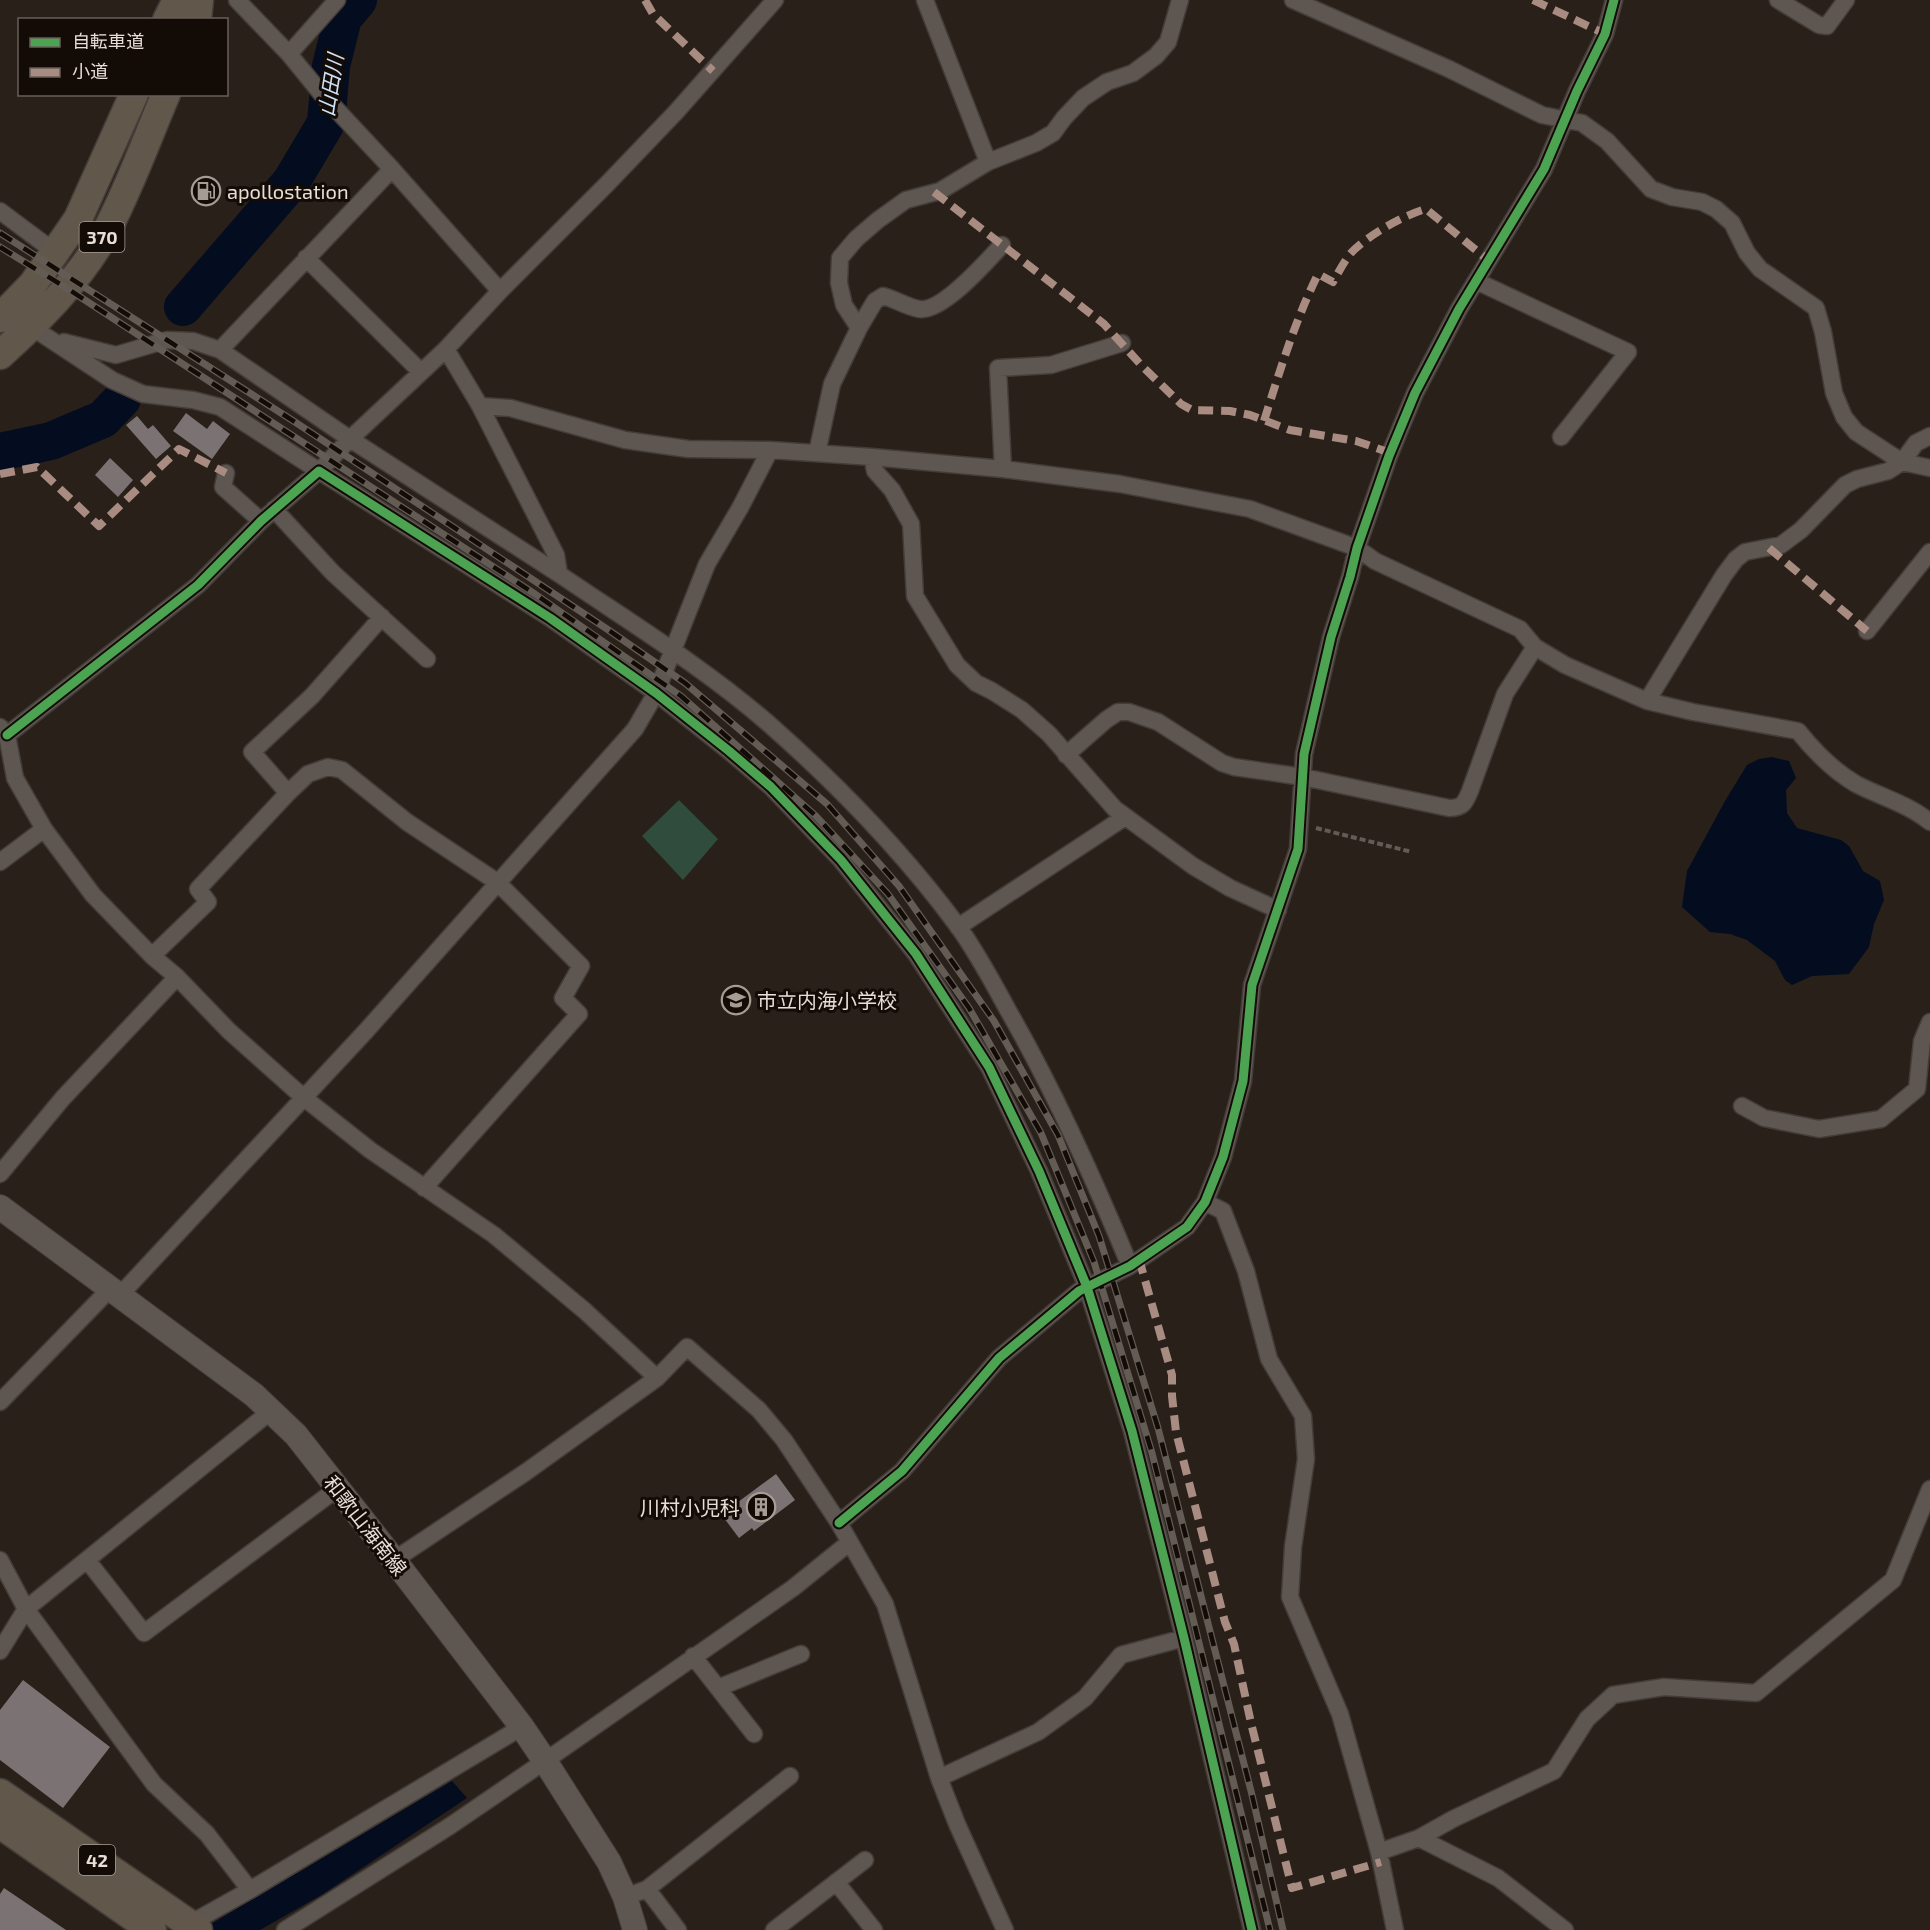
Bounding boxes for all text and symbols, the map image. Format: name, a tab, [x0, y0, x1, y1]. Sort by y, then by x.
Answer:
legend	[18, 18, 228, 96]
text: 自転車道	[72, 30, 144, 52]
water label: 山田川	[313, 50, 348, 118]
text: 小道	[72, 60, 108, 82]
fuel station icon: apollostation	[190, 175, 222, 207]
place label: apollostation	[227, 179, 349, 203]
road number: 370	[80, 222, 124, 252]
school or university icon: 市立内海小学校	[720, 984, 752, 1016]
place label: 市立内海小学校	[757, 988, 897, 1012]
street label: 和歌山海南線	[320, 1470, 412, 1580]
building icon: 川村小児科	[745, 1491, 777, 1523]
place label: 川村小児科	[640, 1495, 740, 1519]
road number: 42	[79, 1845, 115, 1875]

